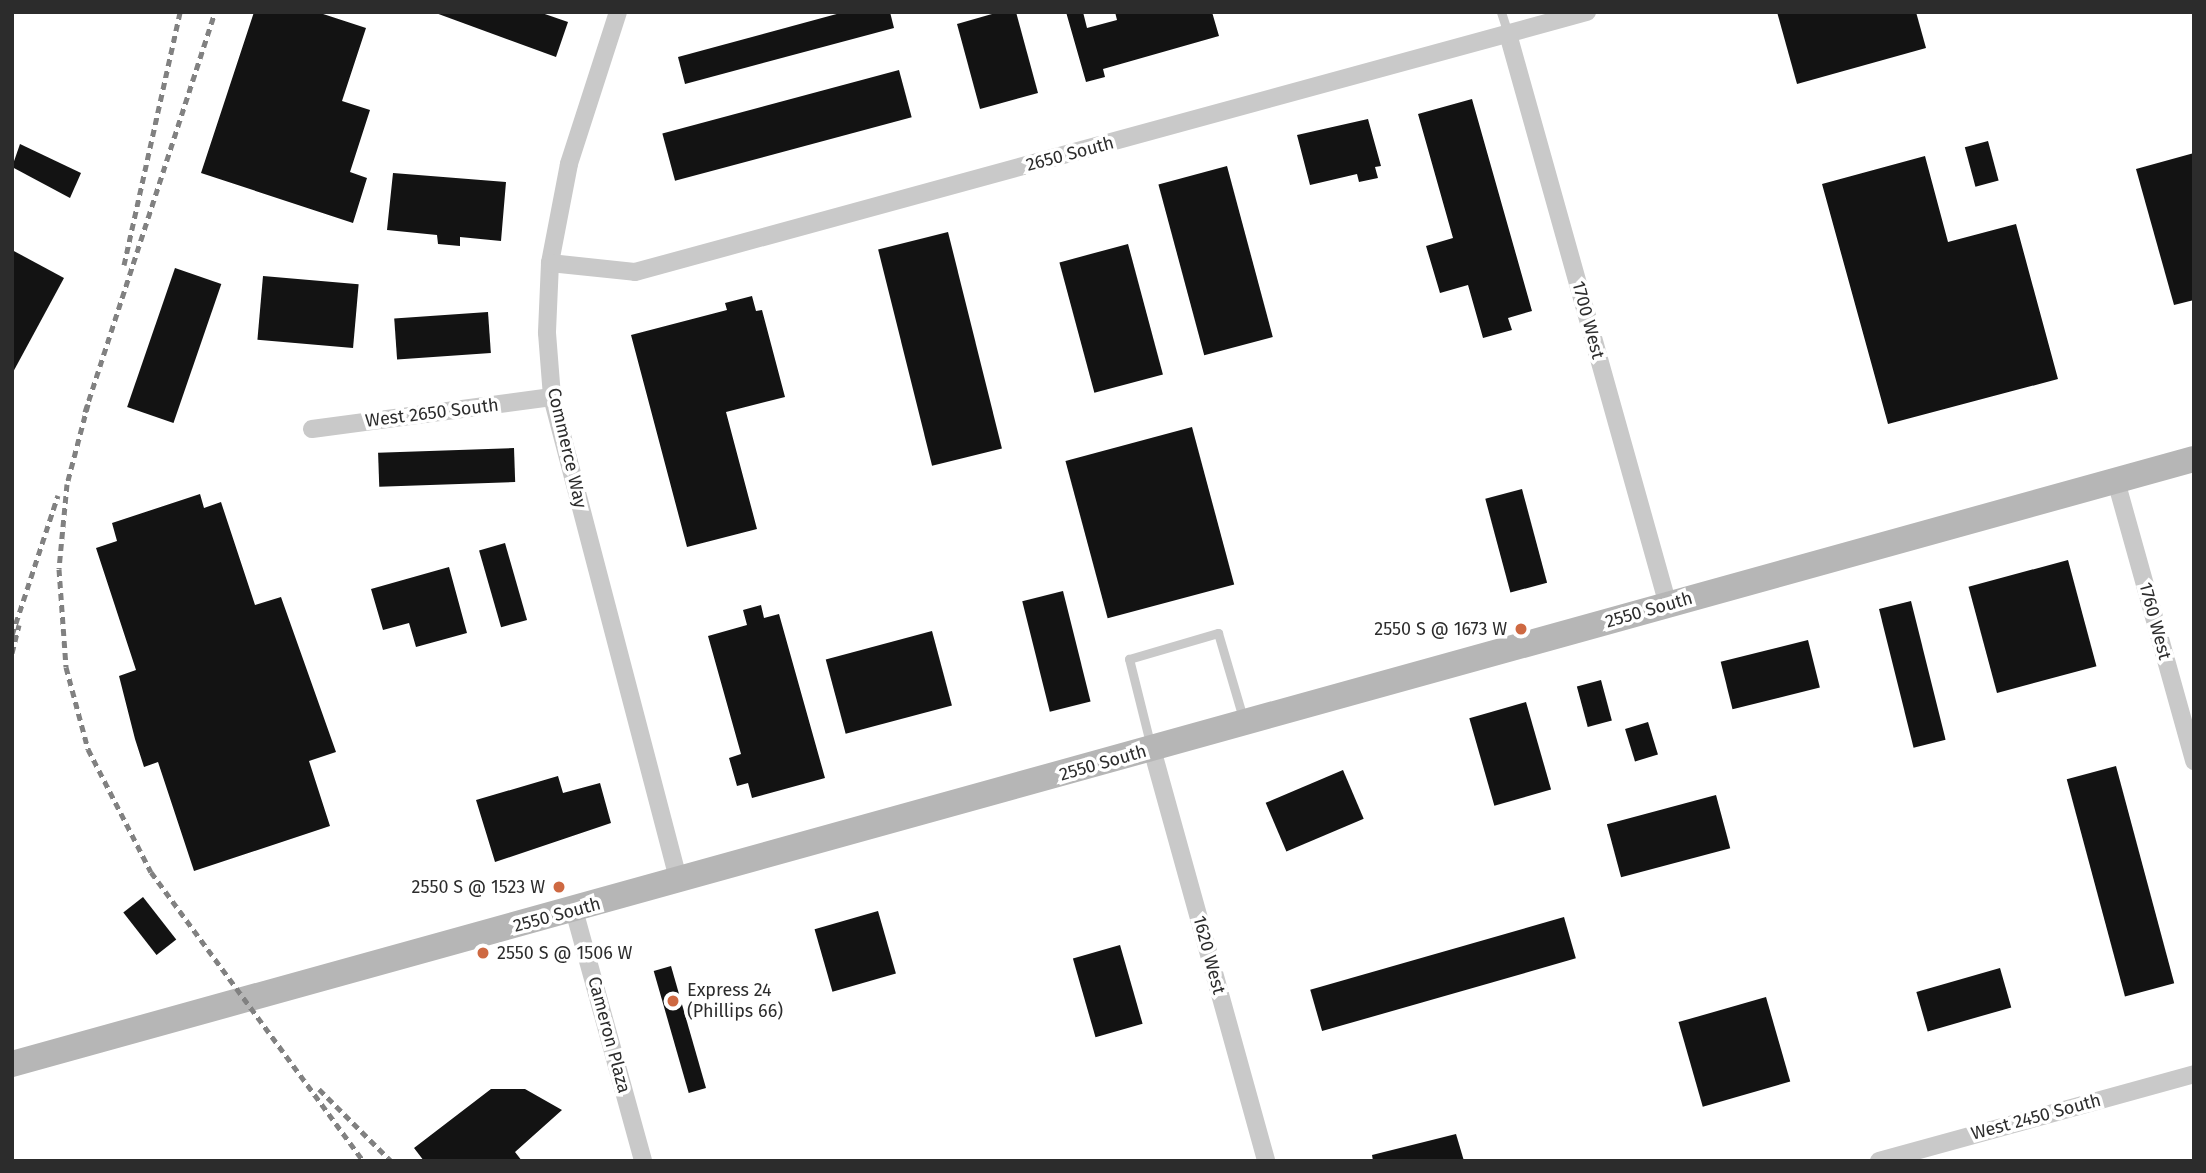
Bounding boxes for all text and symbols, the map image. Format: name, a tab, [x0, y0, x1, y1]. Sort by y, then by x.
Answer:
street label: 2650 South	[1024, 132, 1116, 176]
street label: 1700 West	[1567, 279, 1609, 361]
street label: Commerce Way	[543, 386, 591, 510]
street label: West 2650 South	[364, 394, 500, 432]
street label: 1760 West	[2134, 580, 2176, 662]
street label: 2550 South	[1603, 587, 1695, 633]
place label: 2550 S @ 1673 W	[1374, 618, 1507, 640]
marker: 2550 S @ 1673 W	[1513, 621, 1529, 637]
street label: 2550 South	[1057, 740, 1149, 786]
place label: 2550 S @ 1523 W	[412, 876, 545, 898]
marker: 2550 S @ 1523 W	[551, 879, 567, 895]
street label: 2550 South	[511, 893, 603, 937]
street label: 1620 West	[1188, 913, 1230, 997]
place label: 2550 S @ 1506 W	[497, 942, 632, 964]
marker: 2550 S @ 1506 W	[475, 945, 491, 961]
street label: Cameron Plaza	[583, 974, 635, 1096]
place label: Express 24 (Phillips 66)	[687, 980, 783, 1023]
marker: Express 24 (Phillips 66)	[665, 993, 681, 1009]
street label: West 2450 South	[1969, 1089, 2103, 1145]

